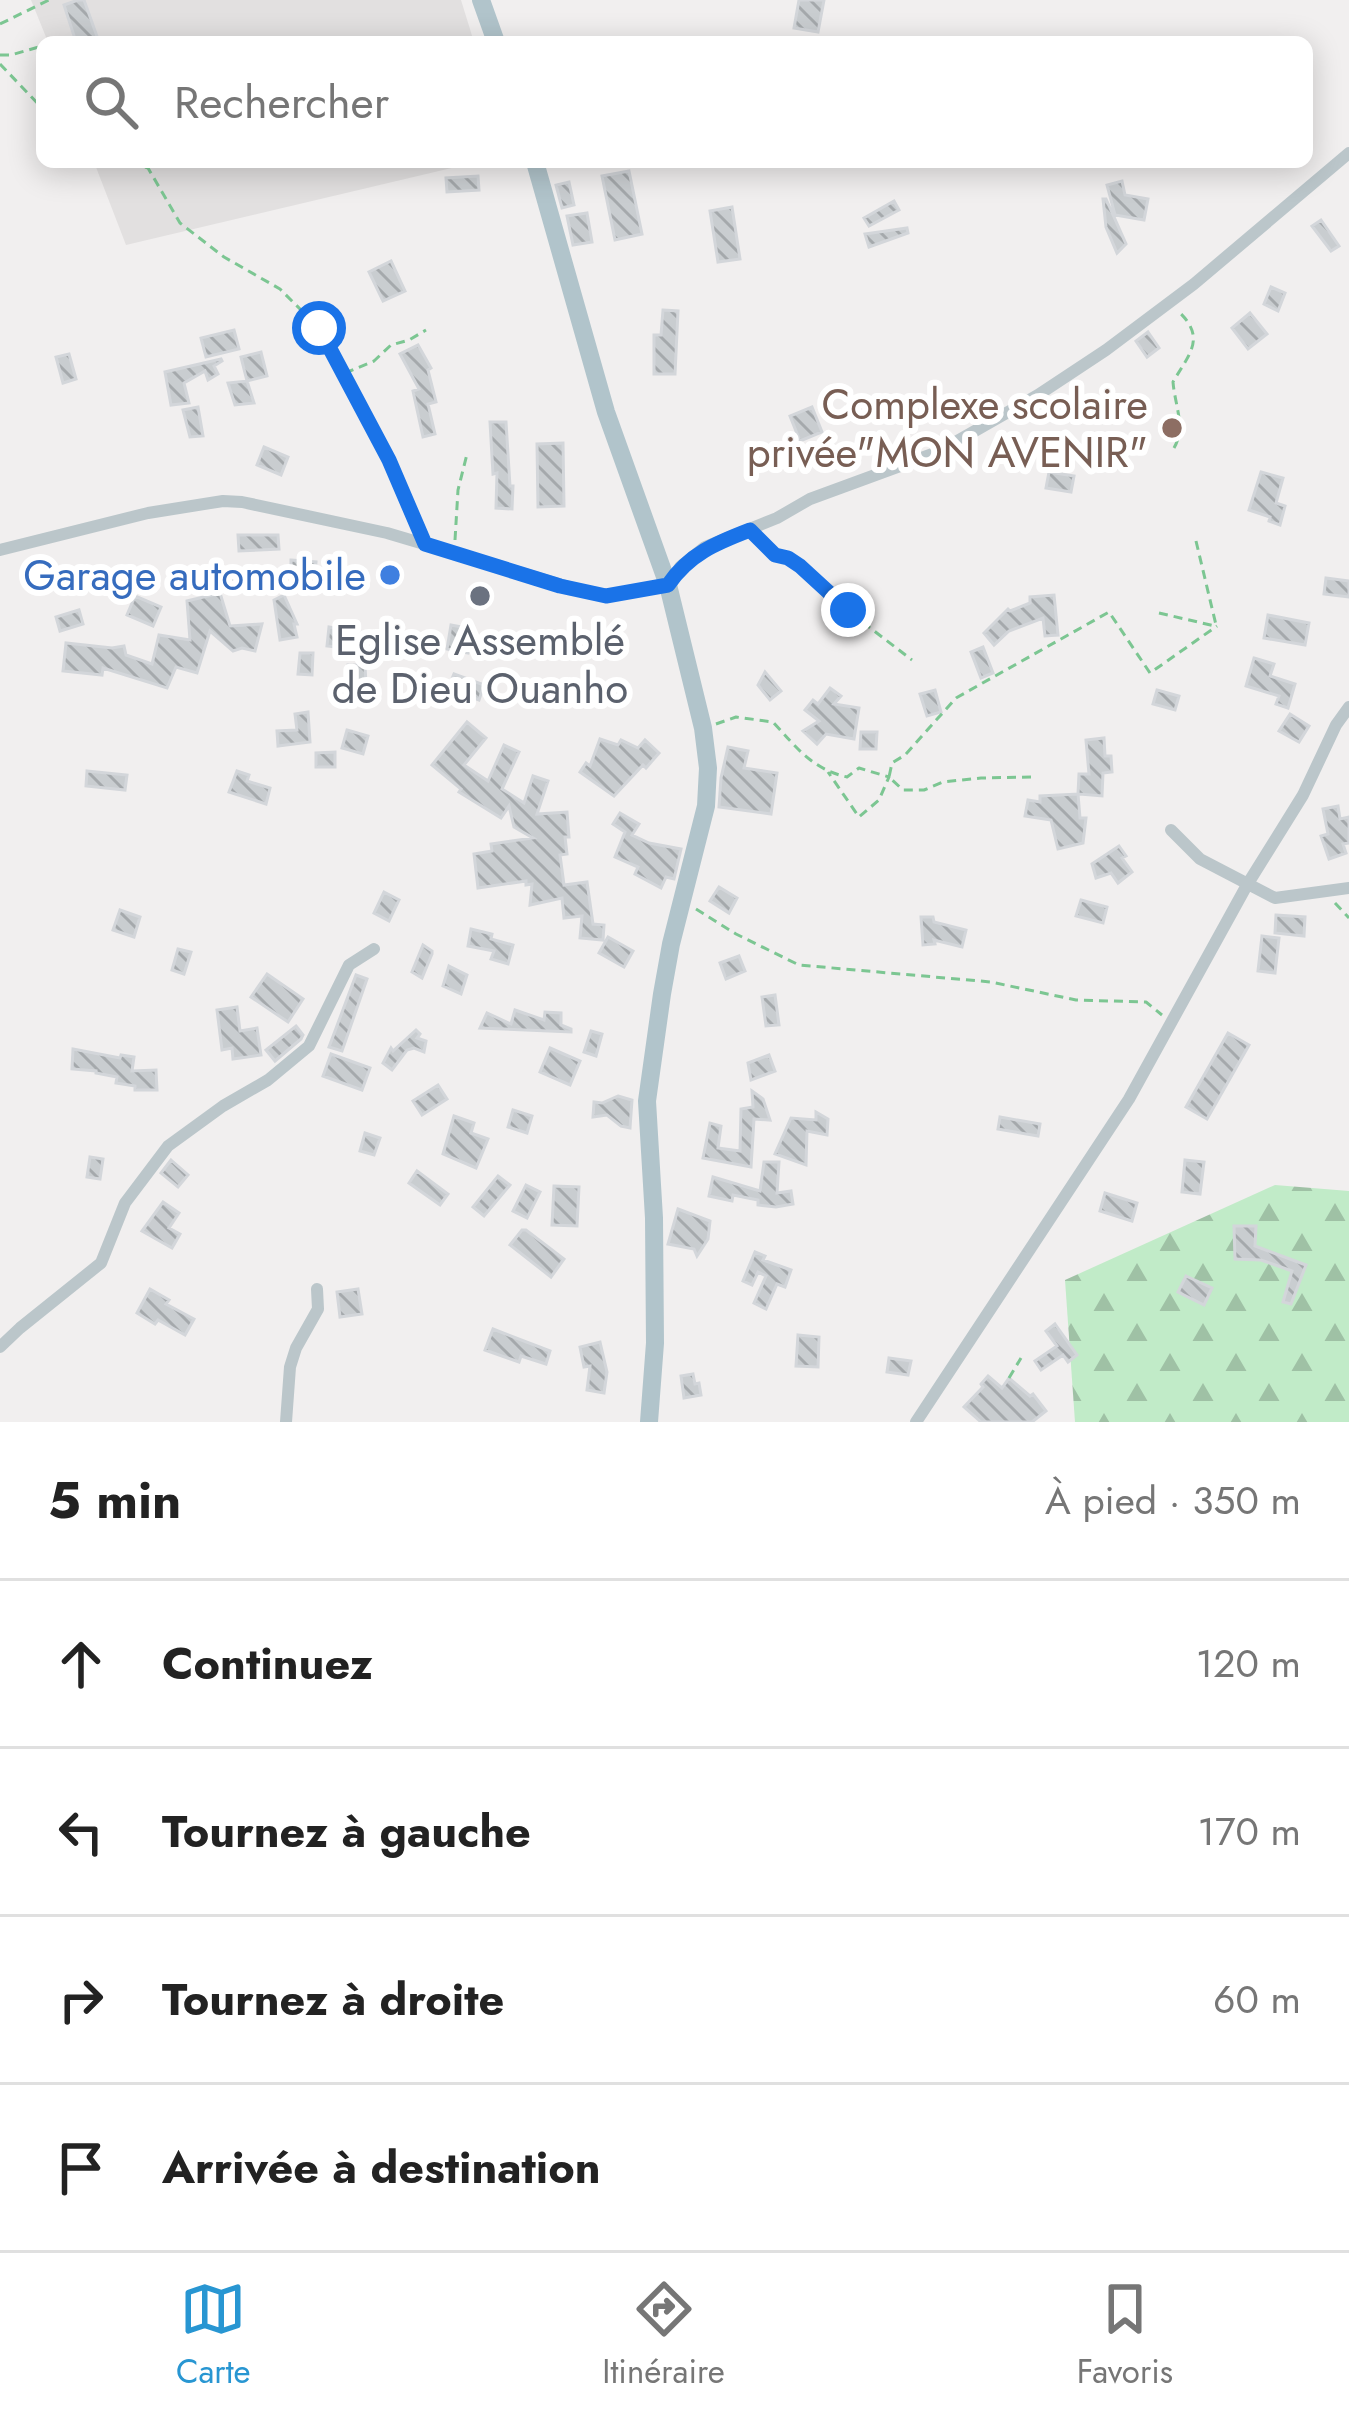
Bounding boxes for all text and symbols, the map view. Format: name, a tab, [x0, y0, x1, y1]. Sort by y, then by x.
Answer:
search box	[36, 36, 1313, 168]
icon: search	[78, 69, 144, 135]
text: Rechercher	[174, 70, 389, 135]
route start	[292, 301, 346, 355]
place label: Complexe scolaire privée"MON AVENIR"	[747, 374, 1148, 483]
marker: Complexe scolaire privée"MON AVENIR"	[1159, 415, 1185, 441]
place label: Garage automobile	[23, 545, 366, 606]
marker: Garage automobile	[377, 562, 403, 588]
marker: Eglise Assemblé de Dieu Ouanho	[467, 583, 493, 609]
route end	[821, 583, 875, 637]
place label: Eglise Assemblé de Dieu Ouanho	[332, 610, 628, 719]
text: 5 min	[48, 1463, 181, 1537]
text: À pied · 350 m	[1045, 1472, 1301, 1529]
icon: ahead	[48, 1631, 114, 1697]
text: Continuez	[162, 1631, 373, 1696]
text: 120 m	[1196, 1635, 1301, 1692]
icon: left	[48, 1799, 114, 1865]
text: Tournez à gauche	[162, 1799, 531, 1864]
text: 170 m	[1197, 1803, 1301, 1860]
icon: right	[48, 1967, 114, 2033]
text: Tournez à droite	[162, 1967, 504, 2032]
text: 60 m	[1213, 1971, 1301, 2028]
icon: arrive	[48, 2135, 114, 2201]
text: Arrivée à destination	[162, 2135, 601, 2200]
tab: Carte	[176, 2276, 251, 2395]
tab: Itinéraire	[602, 2276, 725, 2395]
tab: Favoris	[1077, 2276, 1173, 2395]

